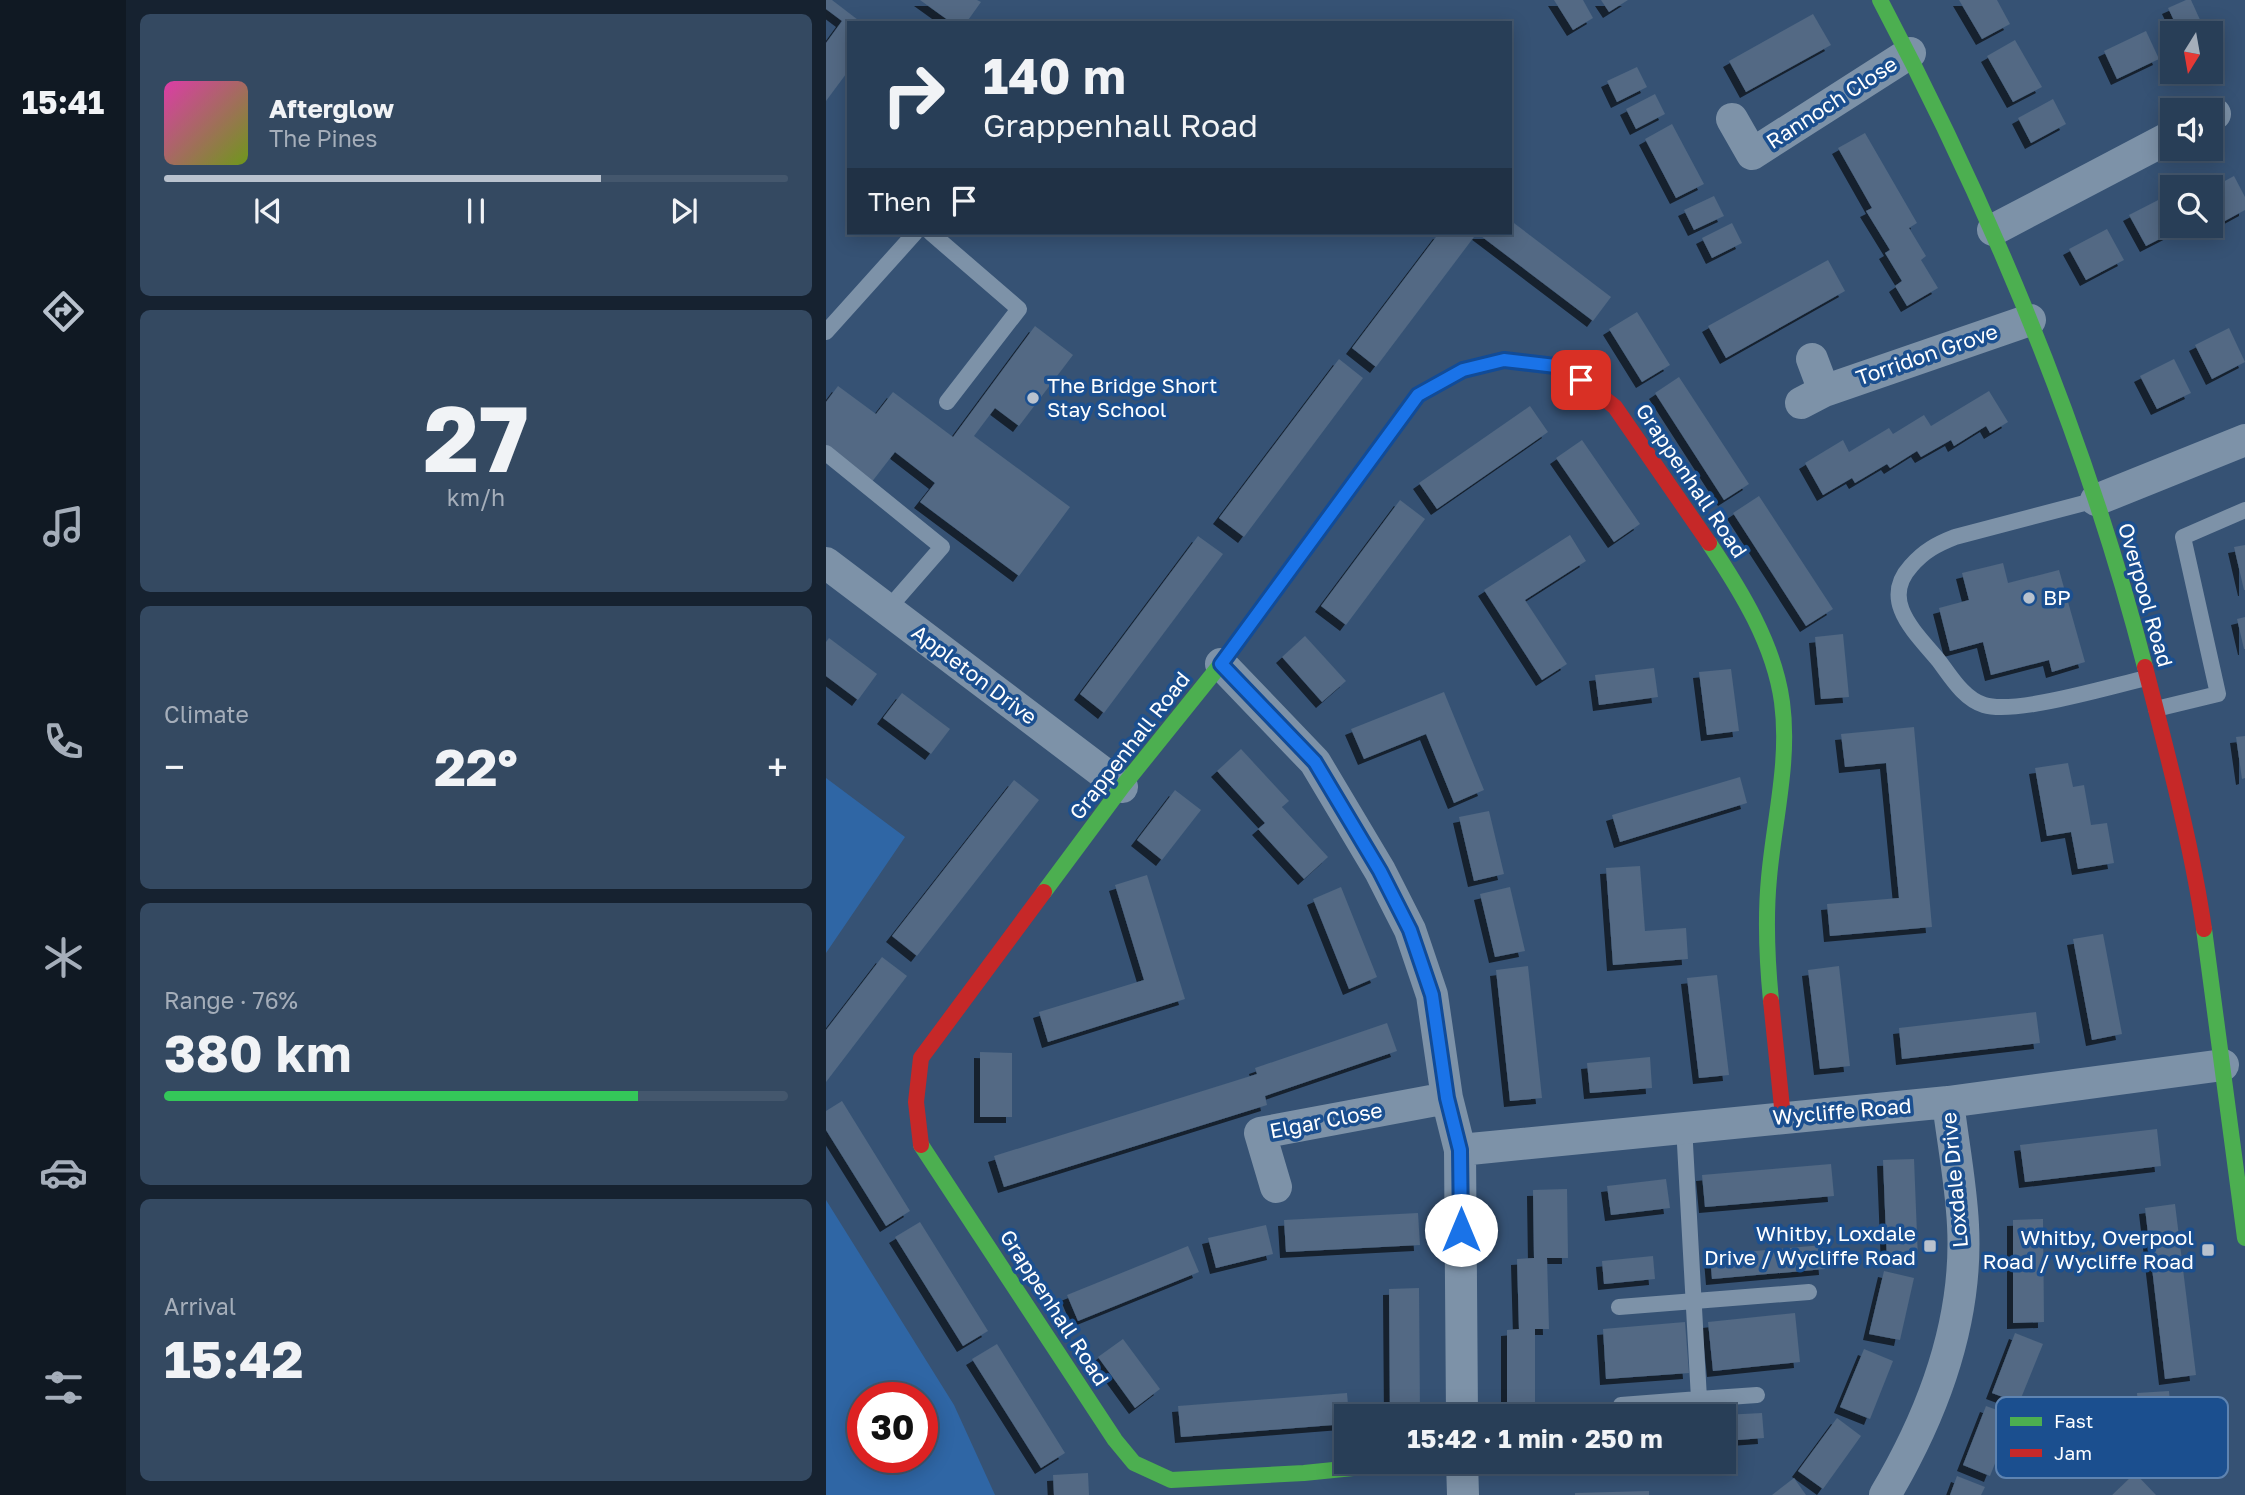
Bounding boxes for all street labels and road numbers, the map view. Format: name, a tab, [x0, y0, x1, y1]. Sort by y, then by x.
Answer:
street label: Rannoch Close	[1761, 50, 1902, 154]
street label: Torridon Grove	[1853, 318, 2001, 390]
street label: Grappenhall Road	[1631, 398, 1753, 563]
street label: Overpool Road	[2113, 520, 2179, 670]
street label: Appleton Drive	[907, 619, 1042, 730]
street label: Grappenhall Road	[1063, 666, 1195, 825]
street label: Wycliffe Road	[1771, 1092, 1913, 1130]
street label: Elgar Close	[1267, 1096, 1384, 1144]
street label: Loxdale Drive	[1935, 1111, 1973, 1249]
street label: Grappenhall Road	[995, 1225, 1115, 1390]

